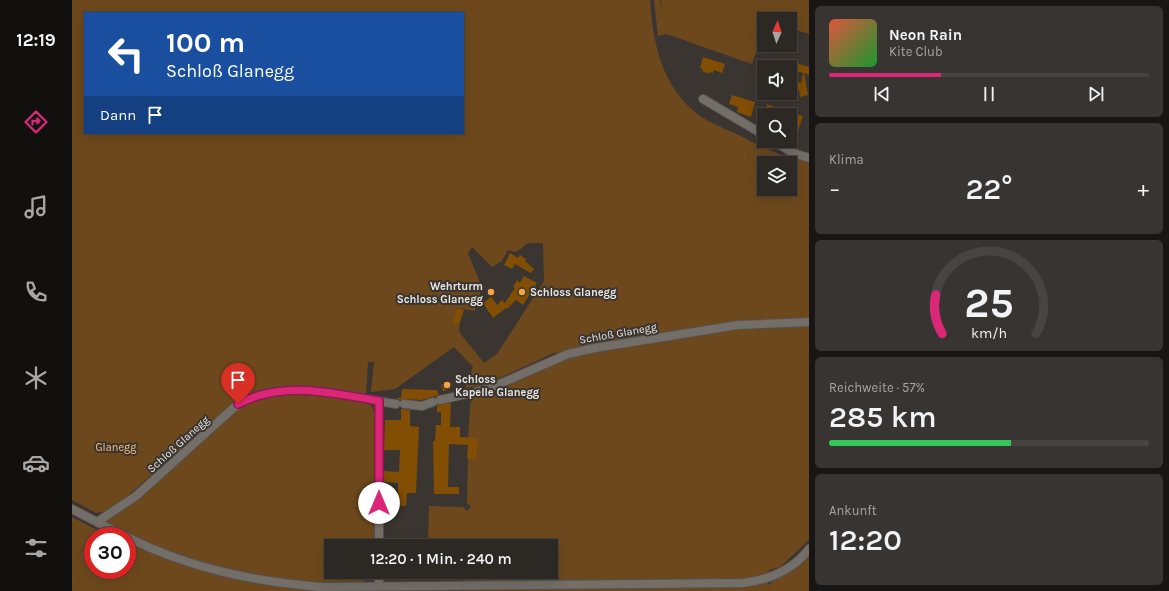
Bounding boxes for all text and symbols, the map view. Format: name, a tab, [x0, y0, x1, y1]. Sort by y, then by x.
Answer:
north arrow	[757, 12, 797, 52]
map controls	[757, 12, 797, 196]
text: 100 m	[166, 26, 245, 59]
text: Neon Rain	[889, 26, 962, 44]
icon: left	[100, 28, 152, 80]
text: 12:19	[16, 29, 56, 51]
text: Kite Club	[889, 44, 943, 59]
text: Schloß Glanegg	[166, 60, 294, 82]
button: sound	[757, 60, 797, 100]
icon: previous	[871, 83, 893, 105]
icon: pause	[978, 83, 1000, 105]
icon: next	[1085, 83, 1107, 105]
icon: arrive	[144, 104, 166, 126]
text: Dann	[100, 106, 136, 124]
icon: directions	[22, 108, 50, 136]
button: search	[757, 108, 797, 148]
text: Klima	[829, 152, 864, 167]
button: layers	[757, 156, 797, 196]
text: 22°	[965, 171, 1013, 207]
text: −	[829, 176, 841, 202]
text: +	[1137, 176, 1149, 202]
icon: music	[22, 193, 50, 221]
icon: phone	[22, 278, 50, 306]
text: 25	[964, 278, 1014, 326]
place label: Wehrturm Schloss Glanegg	[397, 280, 484, 306]
place label: Schloss Glanegg	[530, 286, 617, 299]
marker: Wehrturm Schloss Glanegg	[486, 287, 496, 297]
marker: Schloss Glanegg	[517, 287, 527, 297]
street label: Schloß Glanegg	[578, 320, 659, 347]
text: km/h	[971, 324, 1007, 341]
pin	[221, 363, 255, 404]
icon: climate	[22, 364, 50, 392]
icon: arrive	[227, 369, 249, 391]
place label: Schloss Kapelle Glanegg	[455, 373, 540, 399]
marker: Schloss Kapelle Glanegg	[442, 380, 452, 390]
text: Reichweite · 57%	[829, 380, 925, 395]
text: 285 km	[829, 399, 937, 435]
street label: Schloß Glanegg	[145, 413, 212, 475]
park label: Glanegg	[96, 441, 137, 454]
icon: car	[22, 449, 50, 477]
position arrow	[358, 482, 400, 524]
text: Ankunft	[829, 503, 877, 518]
text: 12:20	[829, 522, 902, 558]
speed limit sign: 30	[84, 527, 136, 579]
icon: filters	[22, 534, 50, 562]
text: 12:20 · 1 Min. · 240 m	[370, 550, 512, 568]

